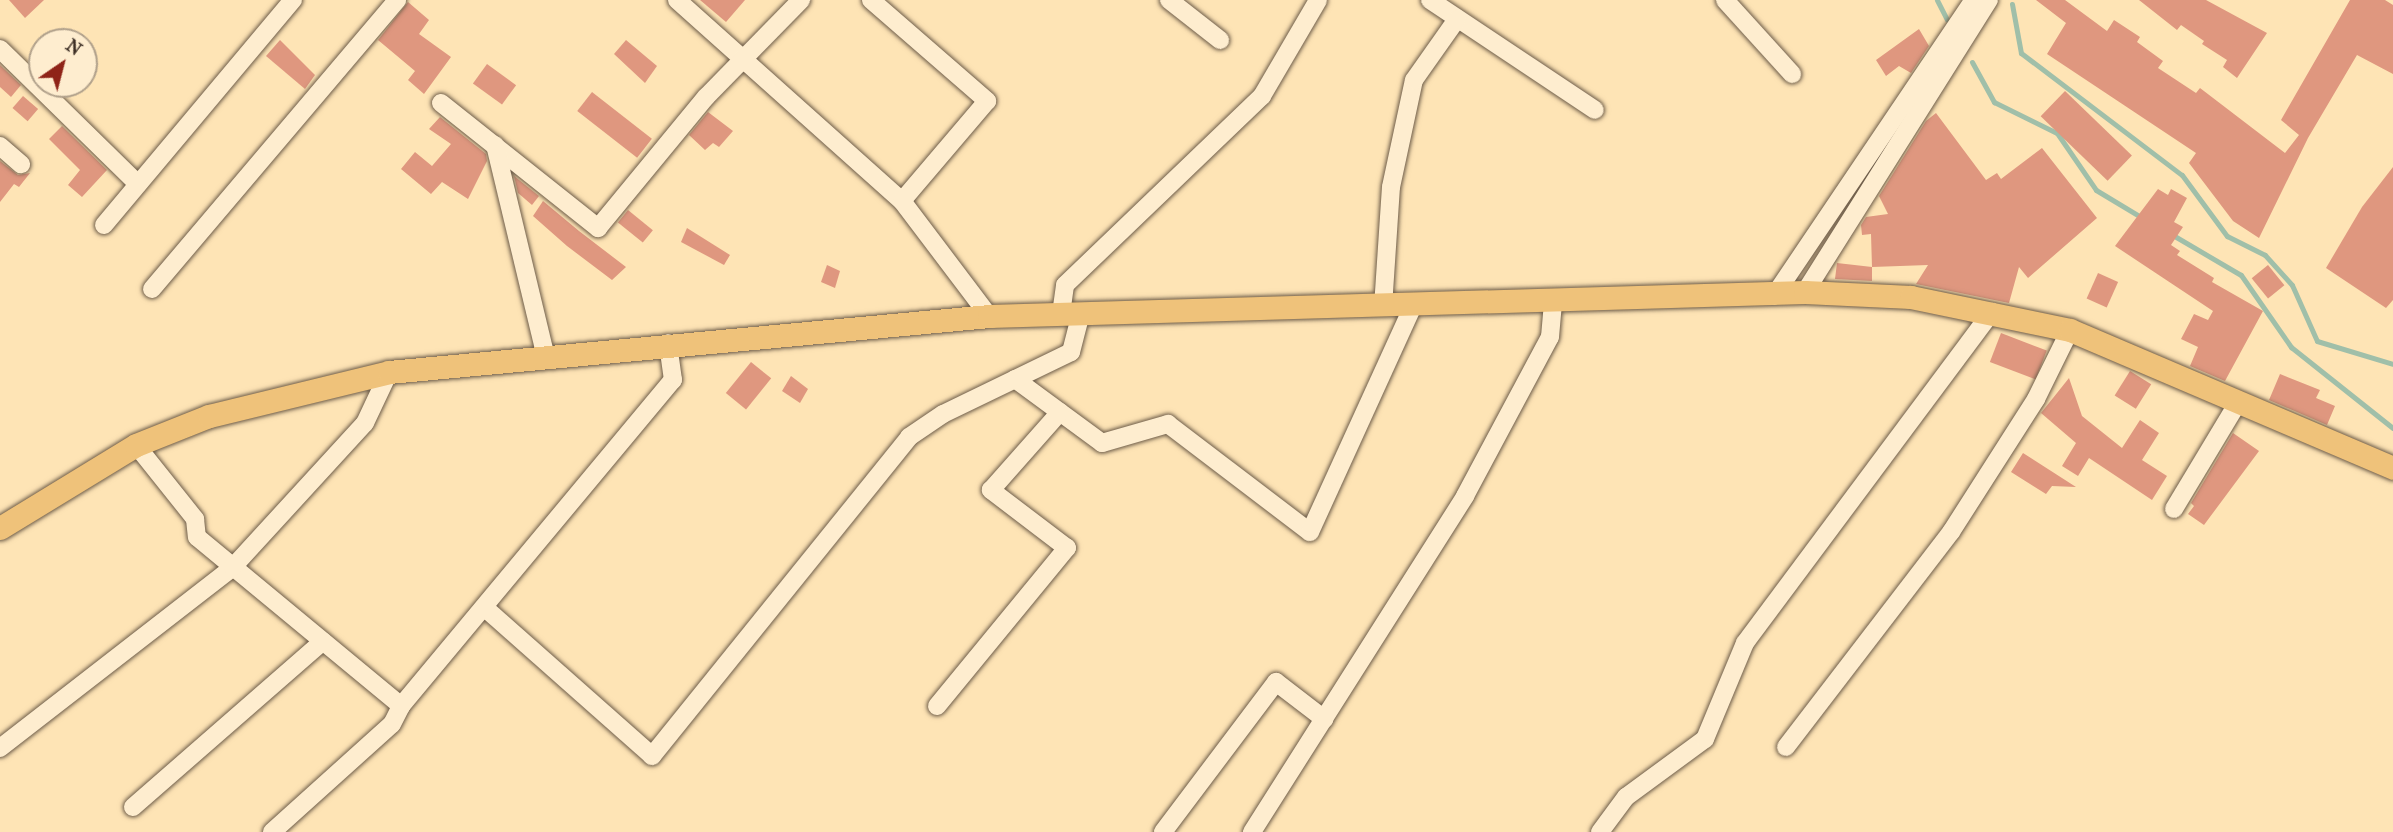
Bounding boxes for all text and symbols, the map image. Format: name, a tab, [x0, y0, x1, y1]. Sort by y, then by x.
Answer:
north arrow	[28, 28, 98, 98]
text: N	[62, 34, 86, 61]

